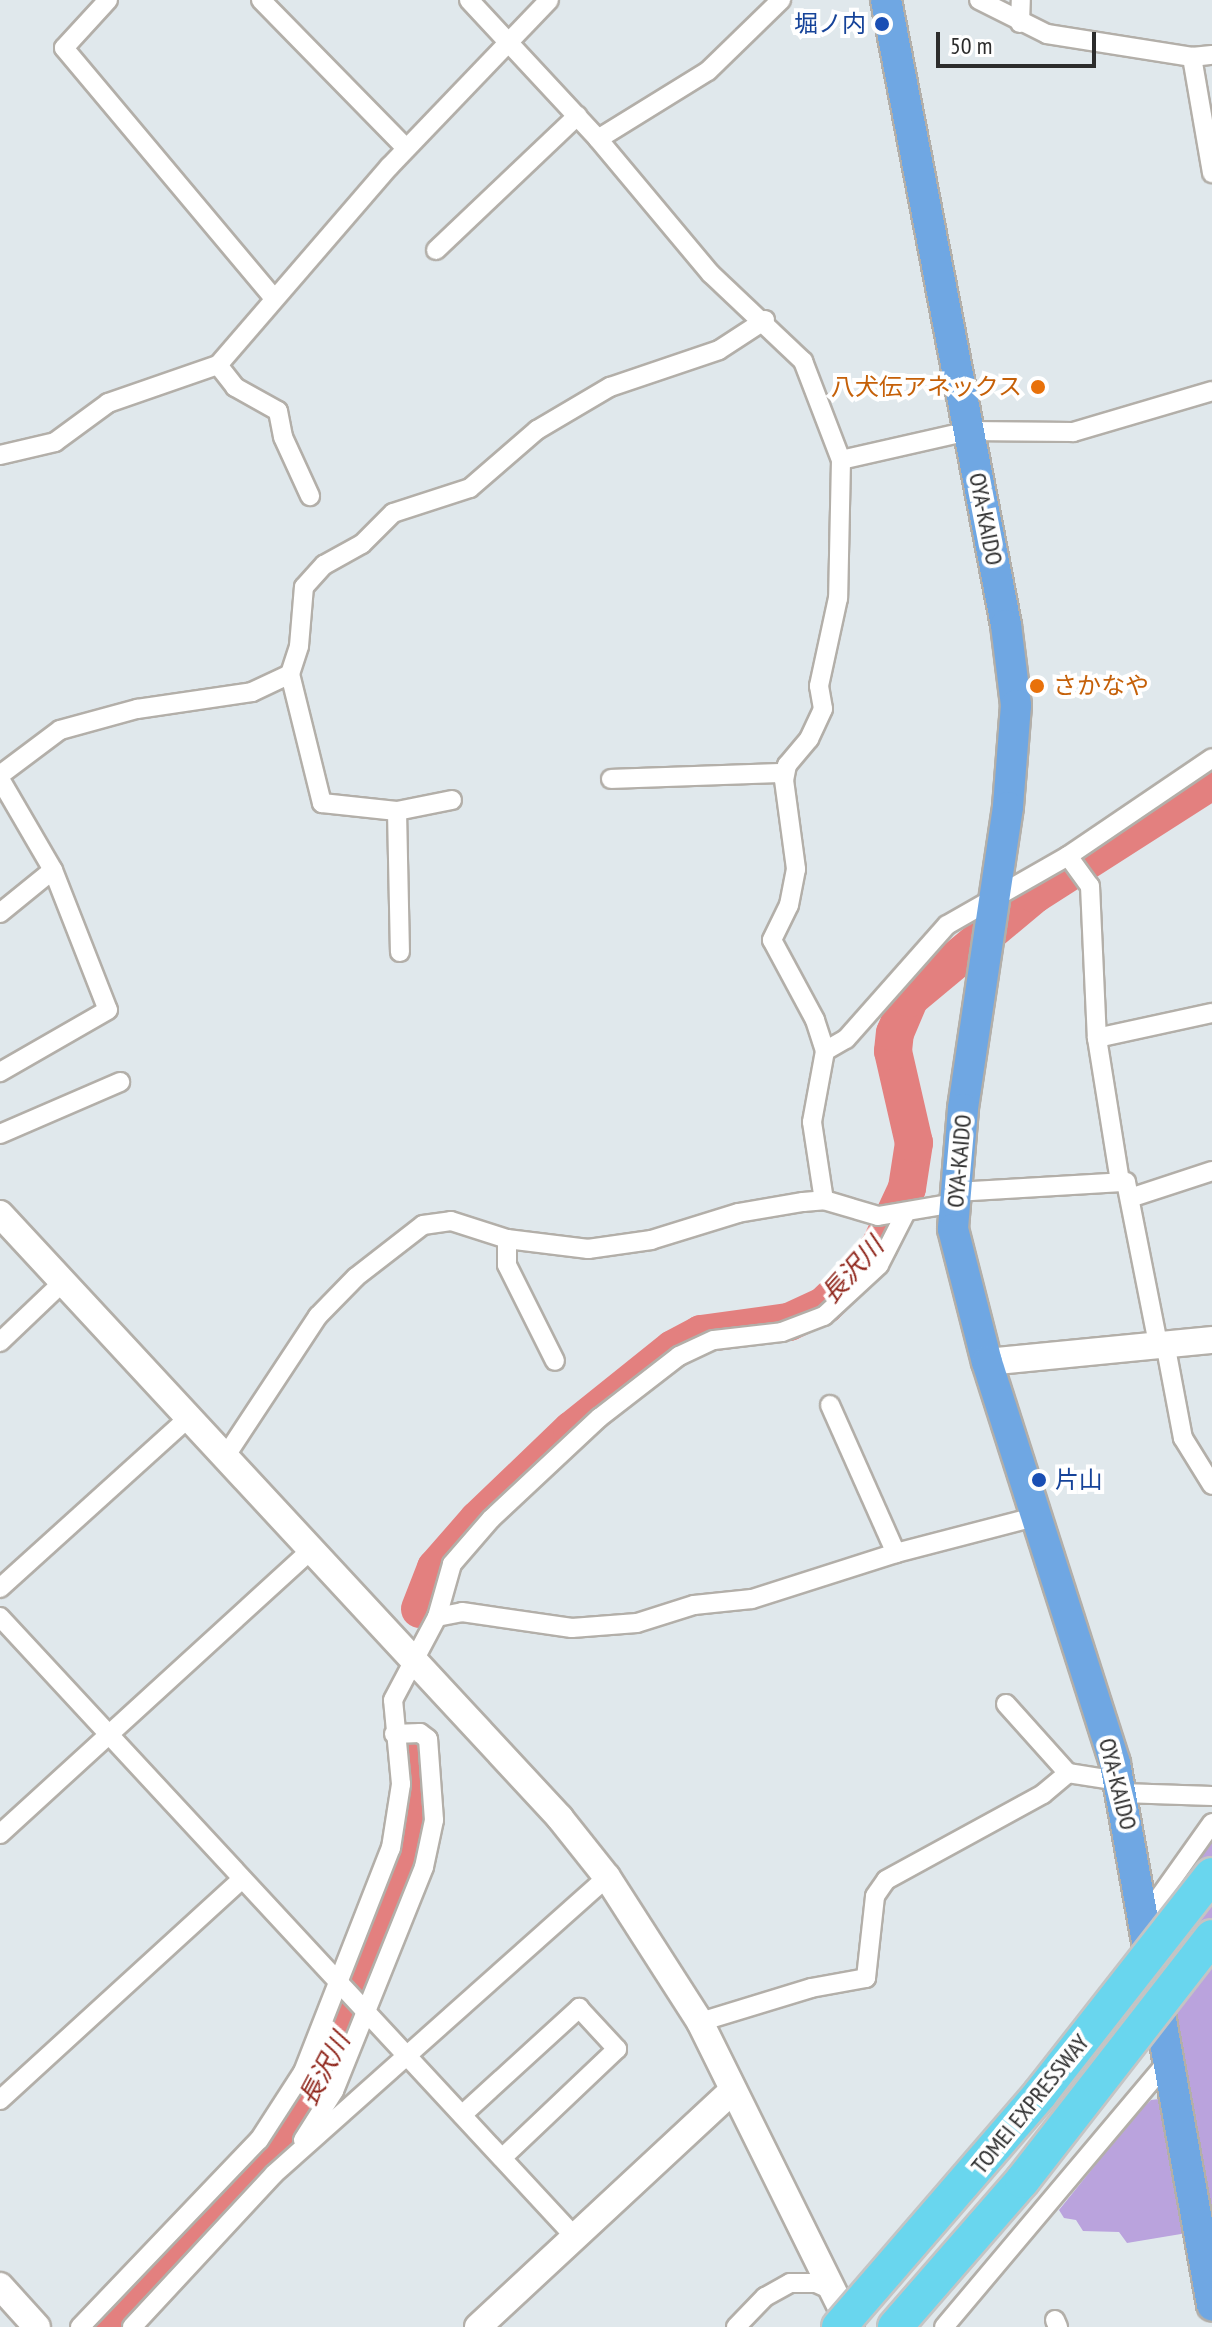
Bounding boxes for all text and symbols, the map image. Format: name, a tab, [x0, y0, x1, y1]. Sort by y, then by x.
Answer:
place label: 堀ノ内	[794, 10, 866, 38]
marker: 堀ノ内	[873, 15, 891, 33]
scale bar	[940, 16, 1100, 66]
text: 50 m	[950, 30, 992, 61]
place label: 八犬伝アネックス	[830, 373, 1022, 401]
marker: 八犬伝アネックス	[1029, 378, 1047, 396]
street label: OYA-KAIDO	[963, 470, 1009, 568]
place label: さかなや	[1053, 672, 1149, 700]
marker: さかなや	[1028, 677, 1046, 695]
street label: OYA-KAIDO	[941, 1113, 977, 1209]
water label: 長沢川	[814, 1231, 890, 1309]
place label: 片山	[1055, 1466, 1103, 1494]
marker: 片山	[1030, 1471, 1048, 1489]
street label: OYA-KAIDO	[1093, 1735, 1143, 1833]
water label: 長沢川	[292, 2027, 356, 2111]
street label: TOMEI EXPRESSWAY	[965, 2028, 1095, 2180]

